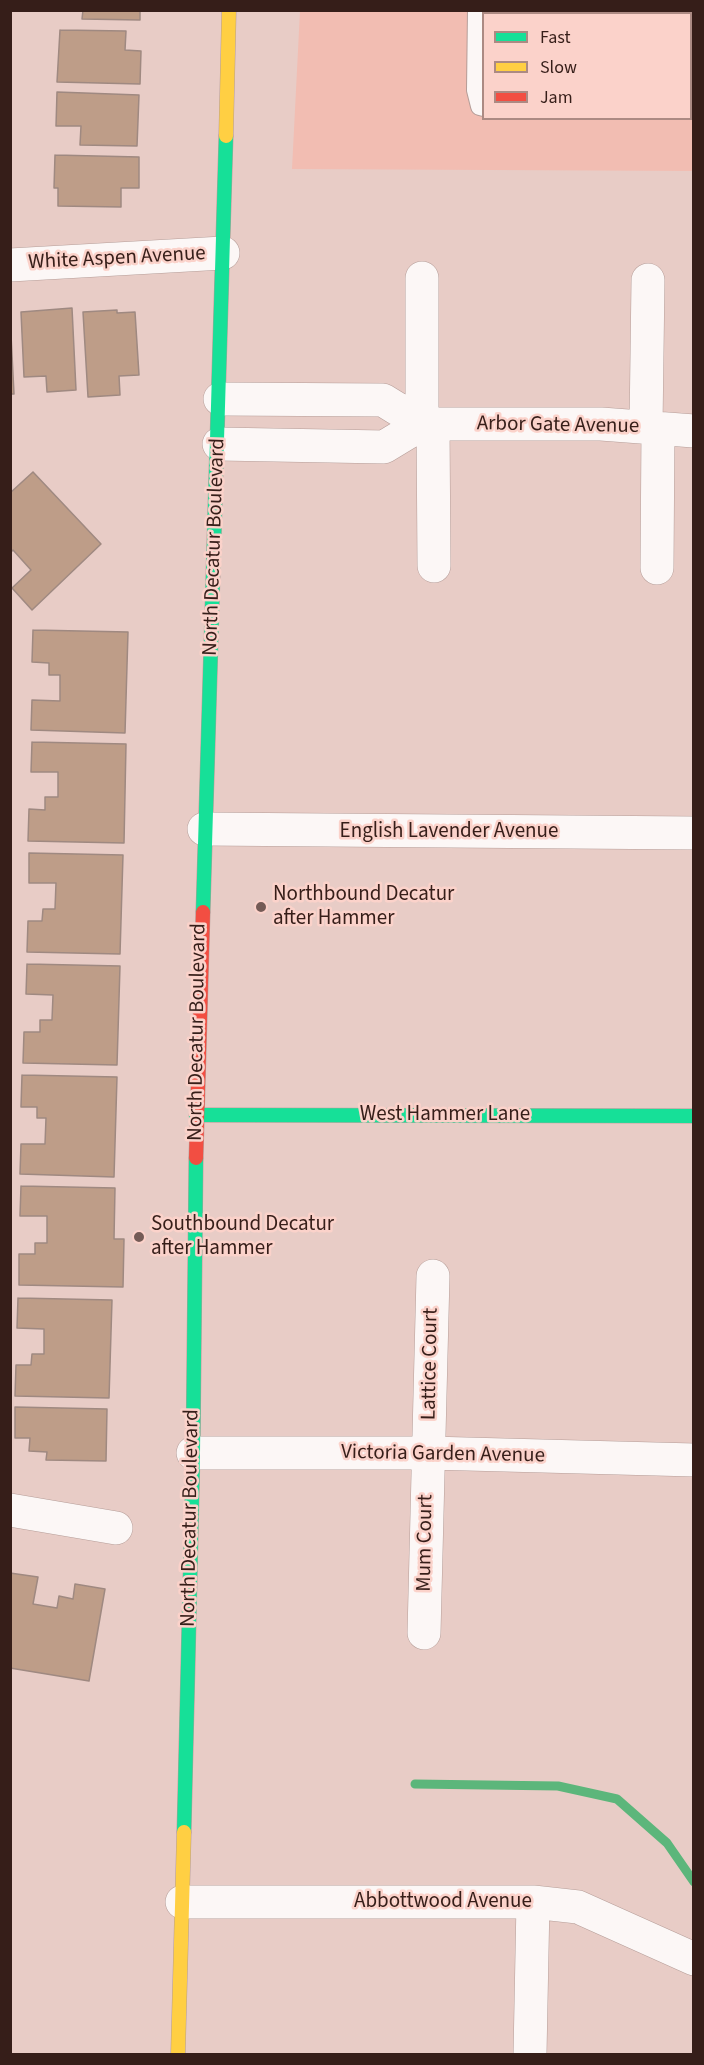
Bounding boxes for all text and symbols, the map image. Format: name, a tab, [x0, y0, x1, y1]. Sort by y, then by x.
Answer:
legend	[482, 12, 692, 120]
text: Fast	[540, 25, 571, 50]
text: Slow	[540, 55, 577, 80]
text: Jam	[540, 85, 573, 110]
street label: White Aspen Avenue	[28, 242, 206, 276]
street label: Arbor Gate Avenue	[477, 412, 639, 440]
street label: North Decatur Boulevard	[199, 438, 231, 656]
street label: English Lavender Avenue	[340, 819, 558, 845]
place label: Northbound Decatur after Hammer	[273, 882, 454, 932]
marker: Northbound Decatur after Hammer	[254, 900, 268, 914]
street label: North Decatur Boulevard	[184, 923, 212, 1141]
street label: West Hammer Lane	[360, 1102, 530, 1128]
place label: Southbound Decatur after Hammer	[151, 1212, 334, 1262]
marker: Southbound Decatur after Hammer	[132, 1230, 146, 1244]
street label: Lattice Court	[417, 1308, 445, 1420]
street label: North Decatur Boulevard	[177, 1409, 205, 1627]
street label: Victoria Garden Avenue	[341, 1441, 545, 1469]
street label: Mum Court	[413, 1494, 439, 1592]
street label: Abbottwood Avenue	[354, 1889, 532, 1915]

